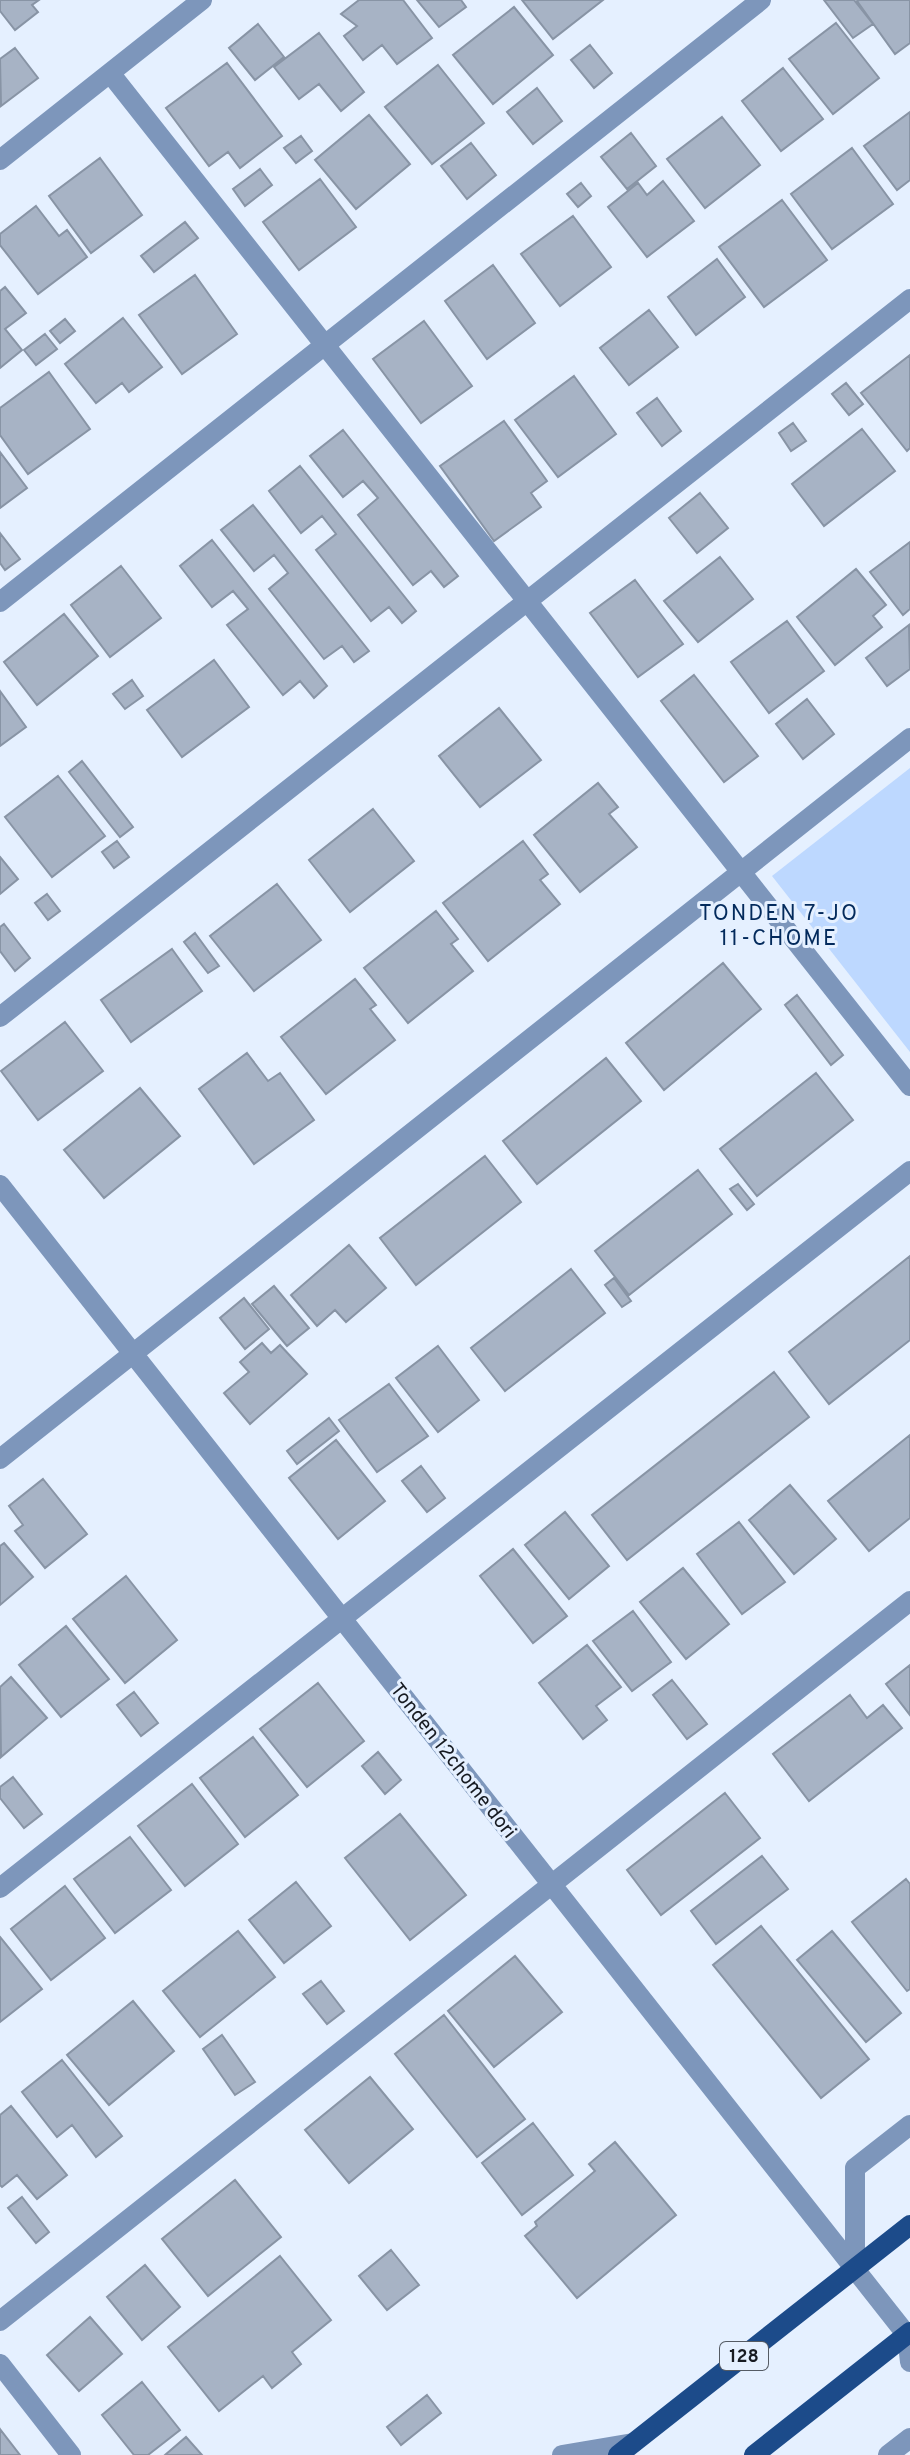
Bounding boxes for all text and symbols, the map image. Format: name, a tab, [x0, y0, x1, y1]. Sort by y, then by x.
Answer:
district label: TONDEN 7-JO 11-CHOME	[699, 901, 859, 953]
street label: Tonden 12chome dori	[383, 1678, 521, 1844]
road number: 128	[720, 2342, 768, 2370]

